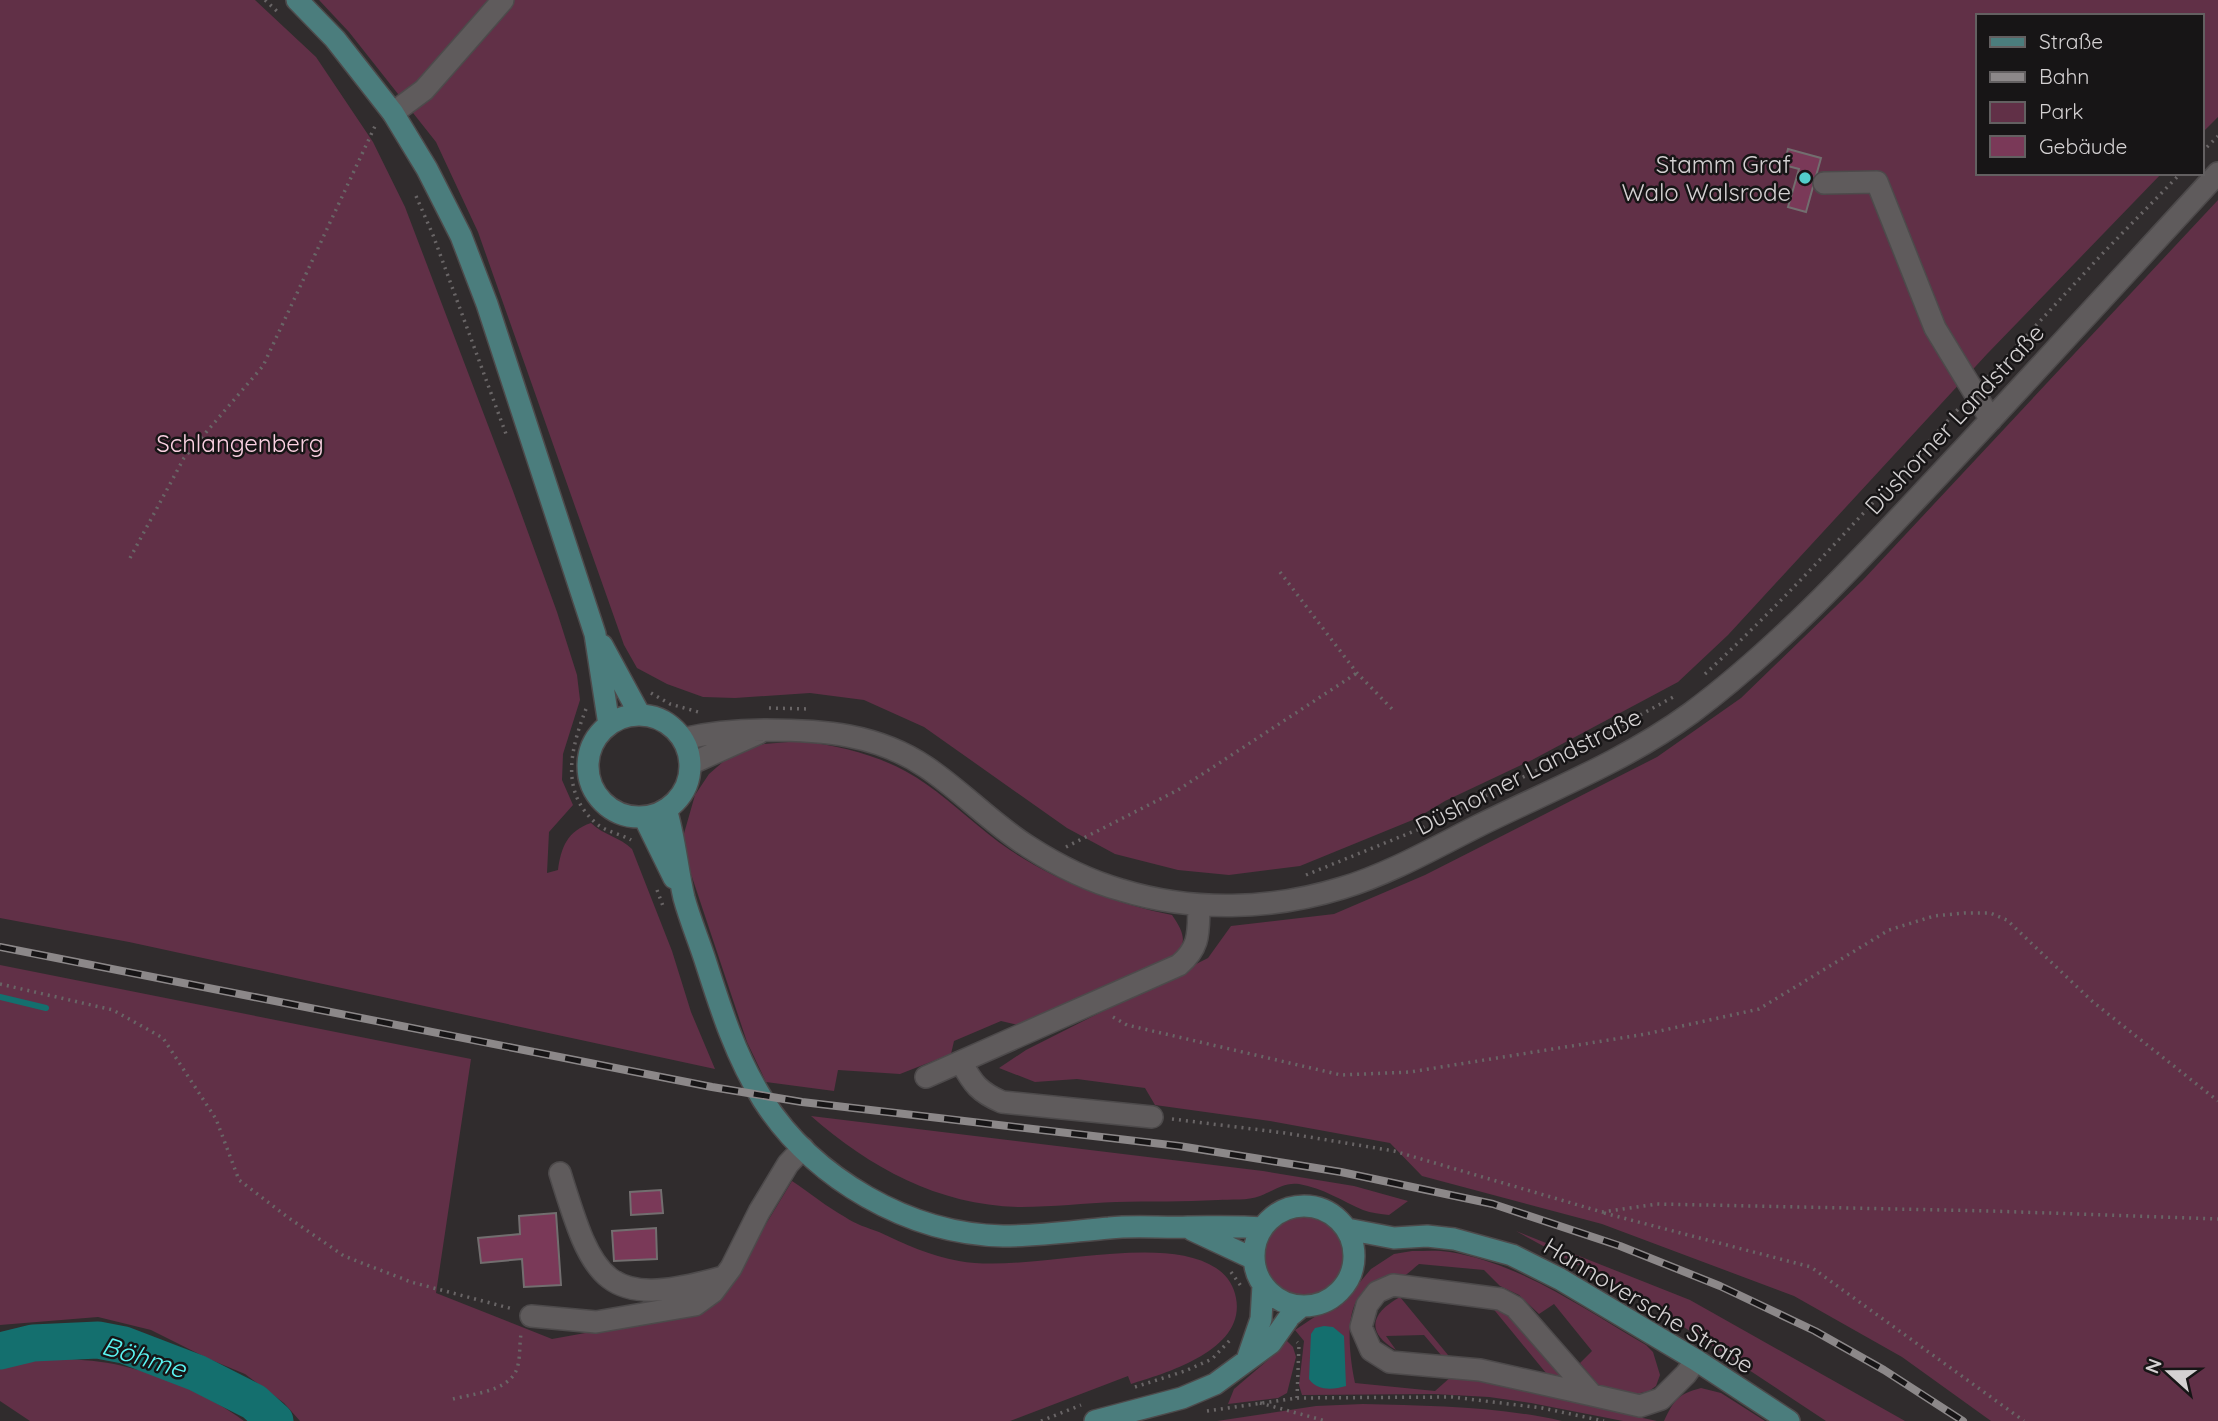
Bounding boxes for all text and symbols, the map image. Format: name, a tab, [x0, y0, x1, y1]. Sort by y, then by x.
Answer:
legend	[1976, 14, 2204, 175]
text: Straße	[2039, 28, 2103, 54]
text: Bahn	[2039, 63, 2089, 89]
text: Park	[2039, 98, 2083, 124]
text: Gebäude	[2039, 133, 2127, 159]
place label: Stamm Graf Walo Walsrode	[1622, 149, 1791, 207]
marker: Stamm Graf Walo Walsrode	[1797, 170, 1813, 186]
street label: Düshorner Landstraße	[1858, 318, 2050, 520]
park label: Schlangenberg	[156, 428, 324, 458]
street label: Düshorner Landstraße	[1410, 701, 1646, 841]
street label: Hannoversche Straße	[1538, 1230, 1760, 1380]
water label: Böhme	[98, 1329, 191, 1386]
north arrow	[2134, 1337, 2204, 1407]
text: N	[2139, 1355, 2167, 1377]

